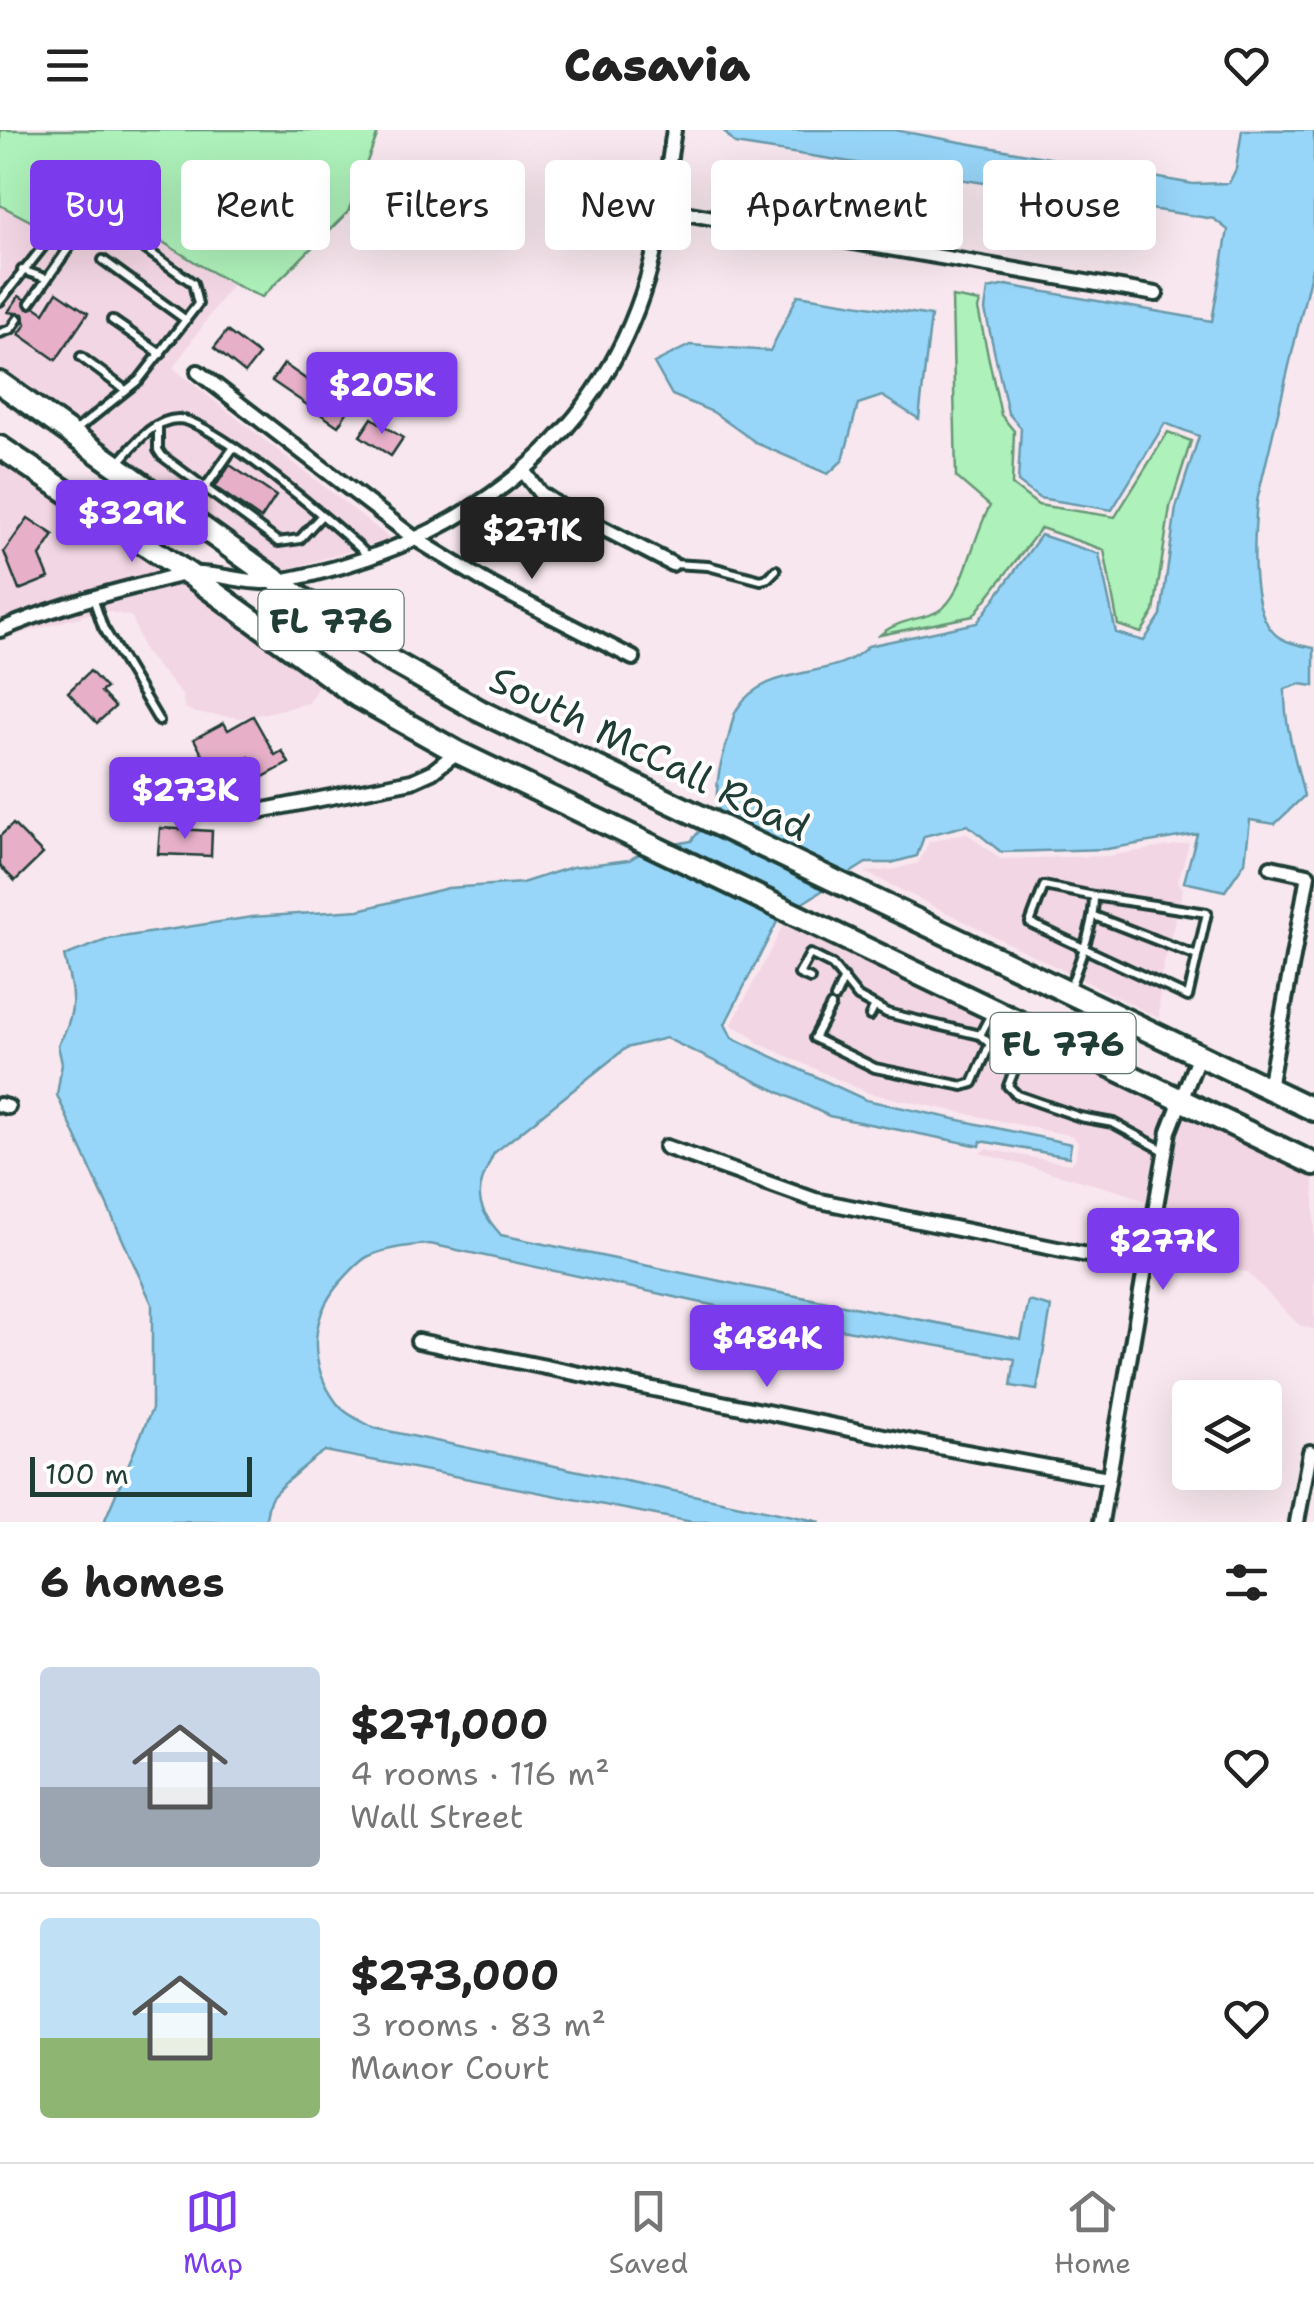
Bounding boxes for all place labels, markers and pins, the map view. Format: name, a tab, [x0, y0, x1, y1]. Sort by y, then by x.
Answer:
pin: $205K	[312, 352, 452, 437]
pin: $329K	[62, 480, 202, 565]
pin: $271K	[462, 497, 602, 582]
pin: $273K	[115, 757, 255, 842]
pin: $277K	[1093, 1208, 1233, 1293]
pin: $484K	[697, 1305, 837, 1390]

